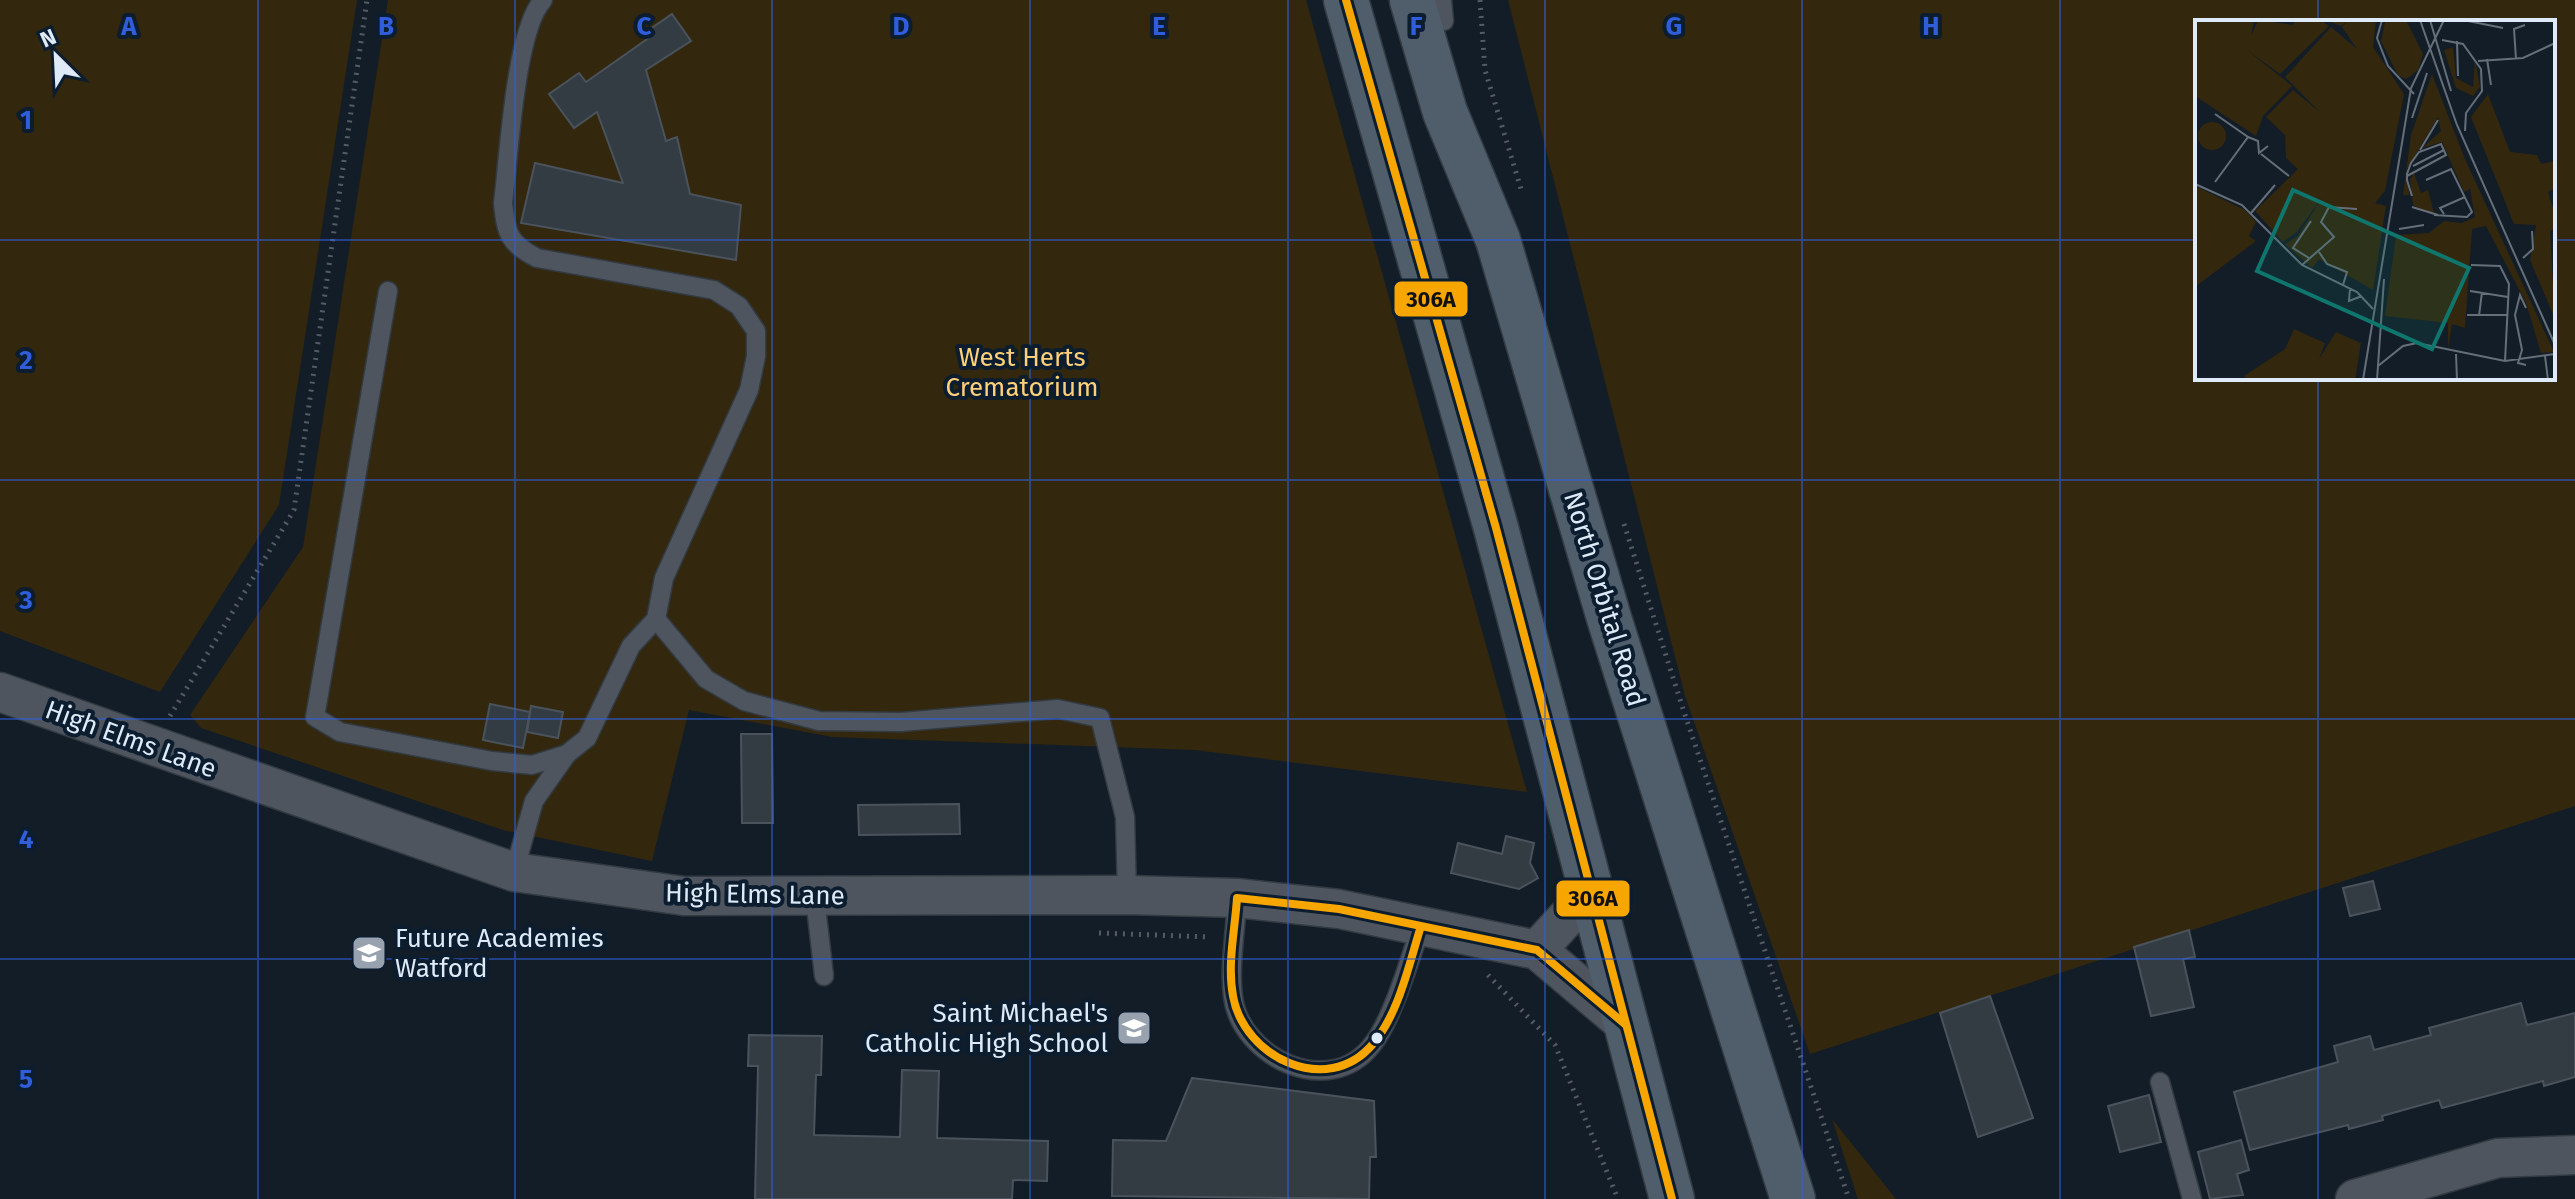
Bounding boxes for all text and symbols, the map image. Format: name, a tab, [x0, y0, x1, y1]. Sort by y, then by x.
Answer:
text: A	[120, 11, 137, 42]
text: B	[378, 11, 394, 42]
text: C	[637, 11, 652, 42]
text: D	[893, 11, 910, 42]
text: E	[1152, 11, 1166, 42]
text: F	[1410, 11, 1423, 42]
text: G	[1666, 11, 1682, 42]
text: H	[1922, 11, 1940, 42]
north arrow	[16, 16, 96, 96]
inset map	[2195, 20, 2555, 380]
text: N	[36, 23, 60, 53]
text: 1	[20, 105, 32, 136]
line badge: 306A	[1393, 280, 1469, 318]
text: 306A	[1405, 286, 1457, 313]
park label: West Herts Crematorium	[946, 342, 1098, 403]
text: 2	[19, 345, 33, 376]
street label: North Orbital Road	[1557, 488, 1652, 710]
text: 3	[18, 585, 33, 616]
street label: High Elms Lane	[41, 694, 220, 785]
text: 4	[19, 824, 34, 855]
street label: High Elms Lane	[665, 877, 845, 912]
line badge: 306A	[1555, 879, 1631, 918]
text: 306A	[1567, 885, 1619, 912]
place label: Future Academies Watford	[395, 923, 604, 984]
school or university icon: Future Academies Watford	[350, 934, 388, 972]
place label: Saint Michael's Catholic High School	[865, 998, 1108, 1059]
school or university icon: Saint Michael's Catholic High School	[1115, 1009, 1153, 1047]
unlabelled marker	[1369, 1030, 1385, 1046]
text: 5	[19, 1064, 33, 1095]

